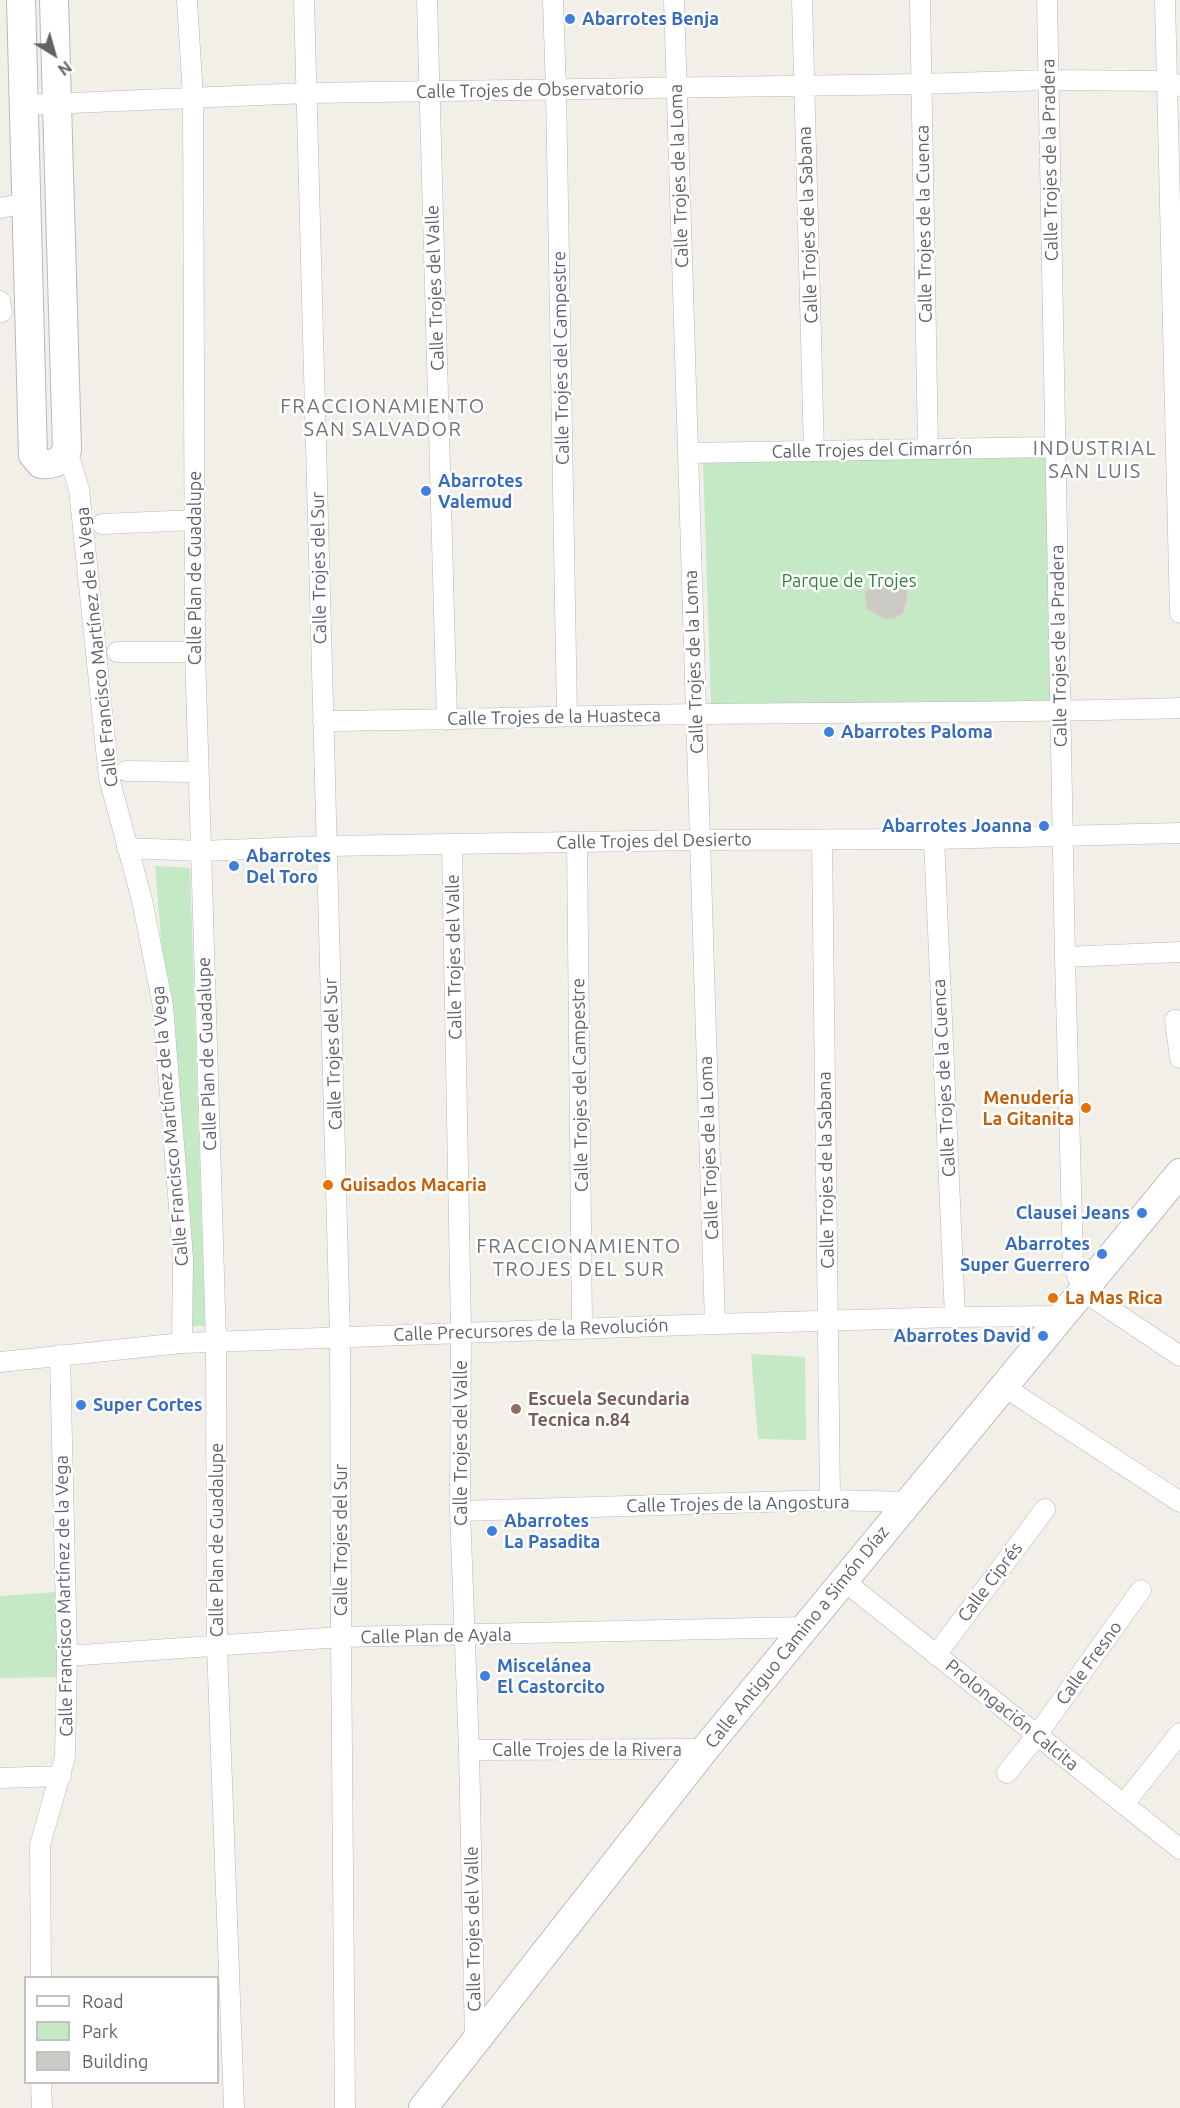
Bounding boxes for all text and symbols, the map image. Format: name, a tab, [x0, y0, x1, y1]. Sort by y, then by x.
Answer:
place label: Abarrotes Benja	[582, 8, 719, 30]
marker: Abarrotes Benja	[563, 12, 577, 26]
north arrow	[24, 24, 84, 84]
text: N	[55, 58, 75, 79]
street label: Calle Trojes de la Pradera	[1037, 58, 1063, 262]
street label: Calle Trojes de Observatorio	[416, 77, 644, 103]
street label: Calle Trojes de la Loma	[665, 84, 693, 268]
street label: Calle Trojes de la Cuenca	[911, 125, 937, 323]
street label: Calle Trojes de la Sabana	[794, 126, 822, 324]
street label: Calle Trojes del Valle	[421, 205, 449, 371]
street label: Calle Trojes del Campestre	[548, 251, 574, 465]
district label: FRACCIONAMIENTO SAN SALVADOR	[280, 394, 486, 441]
district label: INDUSTRIAL SAN LUIS	[1033, 436, 1157, 483]
street label: Calle Trojes del Cimarrón	[771, 437, 973, 463]
place label: Abarrotes Valemud	[438, 470, 523, 512]
street label: Calle Plan de Guadalupe	[184, 471, 206, 665]
marker: Abarrotes Valemud	[419, 484, 433, 498]
street label: Calle Trojes del Sur	[307, 492, 331, 644]
street label: Calle Francisco Martínez de la Vega	[72, 506, 122, 788]
street label: Calle Trojes de la Pradera	[1046, 544, 1072, 748]
street label: Calle Trojes de la Loma	[680, 570, 708, 754]
park label: Parque de Trojes	[782, 570, 916, 592]
street label: Calle Trojes de la Huasteca	[447, 704, 661, 730]
place label: Abarrotes Paloma	[841, 721, 993, 743]
marker: Abarrotes Paloma	[822, 725, 836, 739]
place label: Abarrotes Joanna	[882, 815, 1032, 837]
marker: Abarrotes Joanna	[1037, 819, 1051, 833]
street label: Calle Trojes del Desierto	[556, 828, 752, 854]
place label: Abarrotes Del Toro	[246, 845, 331, 888]
marker: Abarrotes Del Toro	[227, 859, 241, 873]
street label: Calle Trojes del Valle	[442, 874, 466, 1040]
street label: Calle Plan de Guadalupe	[193, 957, 221, 1151]
street label: Calle Trojes del Sur	[320, 977, 346, 1131]
street label: Calle Trojes del Campestre	[567, 978, 593, 1192]
street label: Calle Trojes de la Cuenca	[928, 978, 960, 1178]
street label: Calle Francisco Martínez de la Vega	[147, 985, 193, 1267]
street label: Calle Trojes de la Loma	[695, 1056, 723, 1240]
street label: Calle Trojes de la Sabana	[813, 1071, 839, 1269]
place label: Menudería La Gitanita	[982, 1087, 1074, 1130]
marker: Menudería La Gitanita	[1079, 1101, 1093, 1115]
place label: Guisados Macaria	[340, 1174, 487, 1196]
marker: Guisados Macaria	[321, 1178, 335, 1192]
place label: Clausei Jeans	[1016, 1202, 1130, 1224]
marker: Clausei Jeans	[1135, 1206, 1149, 1220]
place label: Abarrotes Super Guerrero	[960, 1233, 1090, 1276]
district label: FRACCIONAMIENTO TROJES DEL SUR	[476, 1234, 682, 1281]
marker: Abarrotes Super Guerrero	[1095, 1247, 1109, 1261]
place label: La Mas Rica	[1065, 1287, 1163, 1309]
marker: La Mas Rica	[1046, 1291, 1060, 1305]
street label: Calle Precursores de la Revolución	[393, 1314, 669, 1346]
place label: Abarrotes David	[894, 1325, 1031, 1347]
marker: Abarrotes David	[1036, 1329, 1050, 1343]
street label: Calle Trojes del Valle	[450, 1360, 472, 1526]
place label: Escuela Secundaria Tecnica n.84	[528, 1388, 690, 1430]
place label: Super Cortes	[93, 1394, 202, 1416]
marker: Super Cortes	[74, 1398, 88, 1412]
marker: Escuela Secundaria Tecnica n.84	[509, 1402, 523, 1416]
street label: Calle Plan de Guadalupe	[206, 1443, 228, 1637]
street label: Calle Francisco Martínez de la Vega	[51, 1455, 77, 1737]
street label: Calle Trojes del Sur	[330, 1464, 352, 1616]
street label: Calle Trojes de la Angostura	[626, 1491, 850, 1517]
place label: Abarrotes La Pasadita	[504, 1510, 600, 1552]
street label: Calle Antiguo Camino a Simón Díaz	[701, 1521, 893, 1753]
marker: Abarrotes La Pasadita	[485, 1524, 499, 1538]
street label: Calle Ciprés	[953, 1538, 1027, 1626]
street label: Calle Fresno	[1051, 1617, 1127, 1709]
street label: Calle Plan de Ayala	[360, 1624, 512, 1648]
place label: Miscelánea El Castorcito	[497, 1655, 605, 1698]
street label: Prolongación Calcita	[941, 1655, 1083, 1775]
marker: Miscelánea El Castorcito	[478, 1669, 492, 1683]
street label: Calle Trojes de la Rivera	[492, 1739, 682, 1761]
street label: Calle Trojes del Valle	[461, 1846, 485, 2012]
legend	[24, 1976, 219, 2084]
text: Road	[82, 1991, 124, 2011]
text: Park	[82, 2021, 118, 2041]
text: Building	[82, 2051, 148, 2071]

